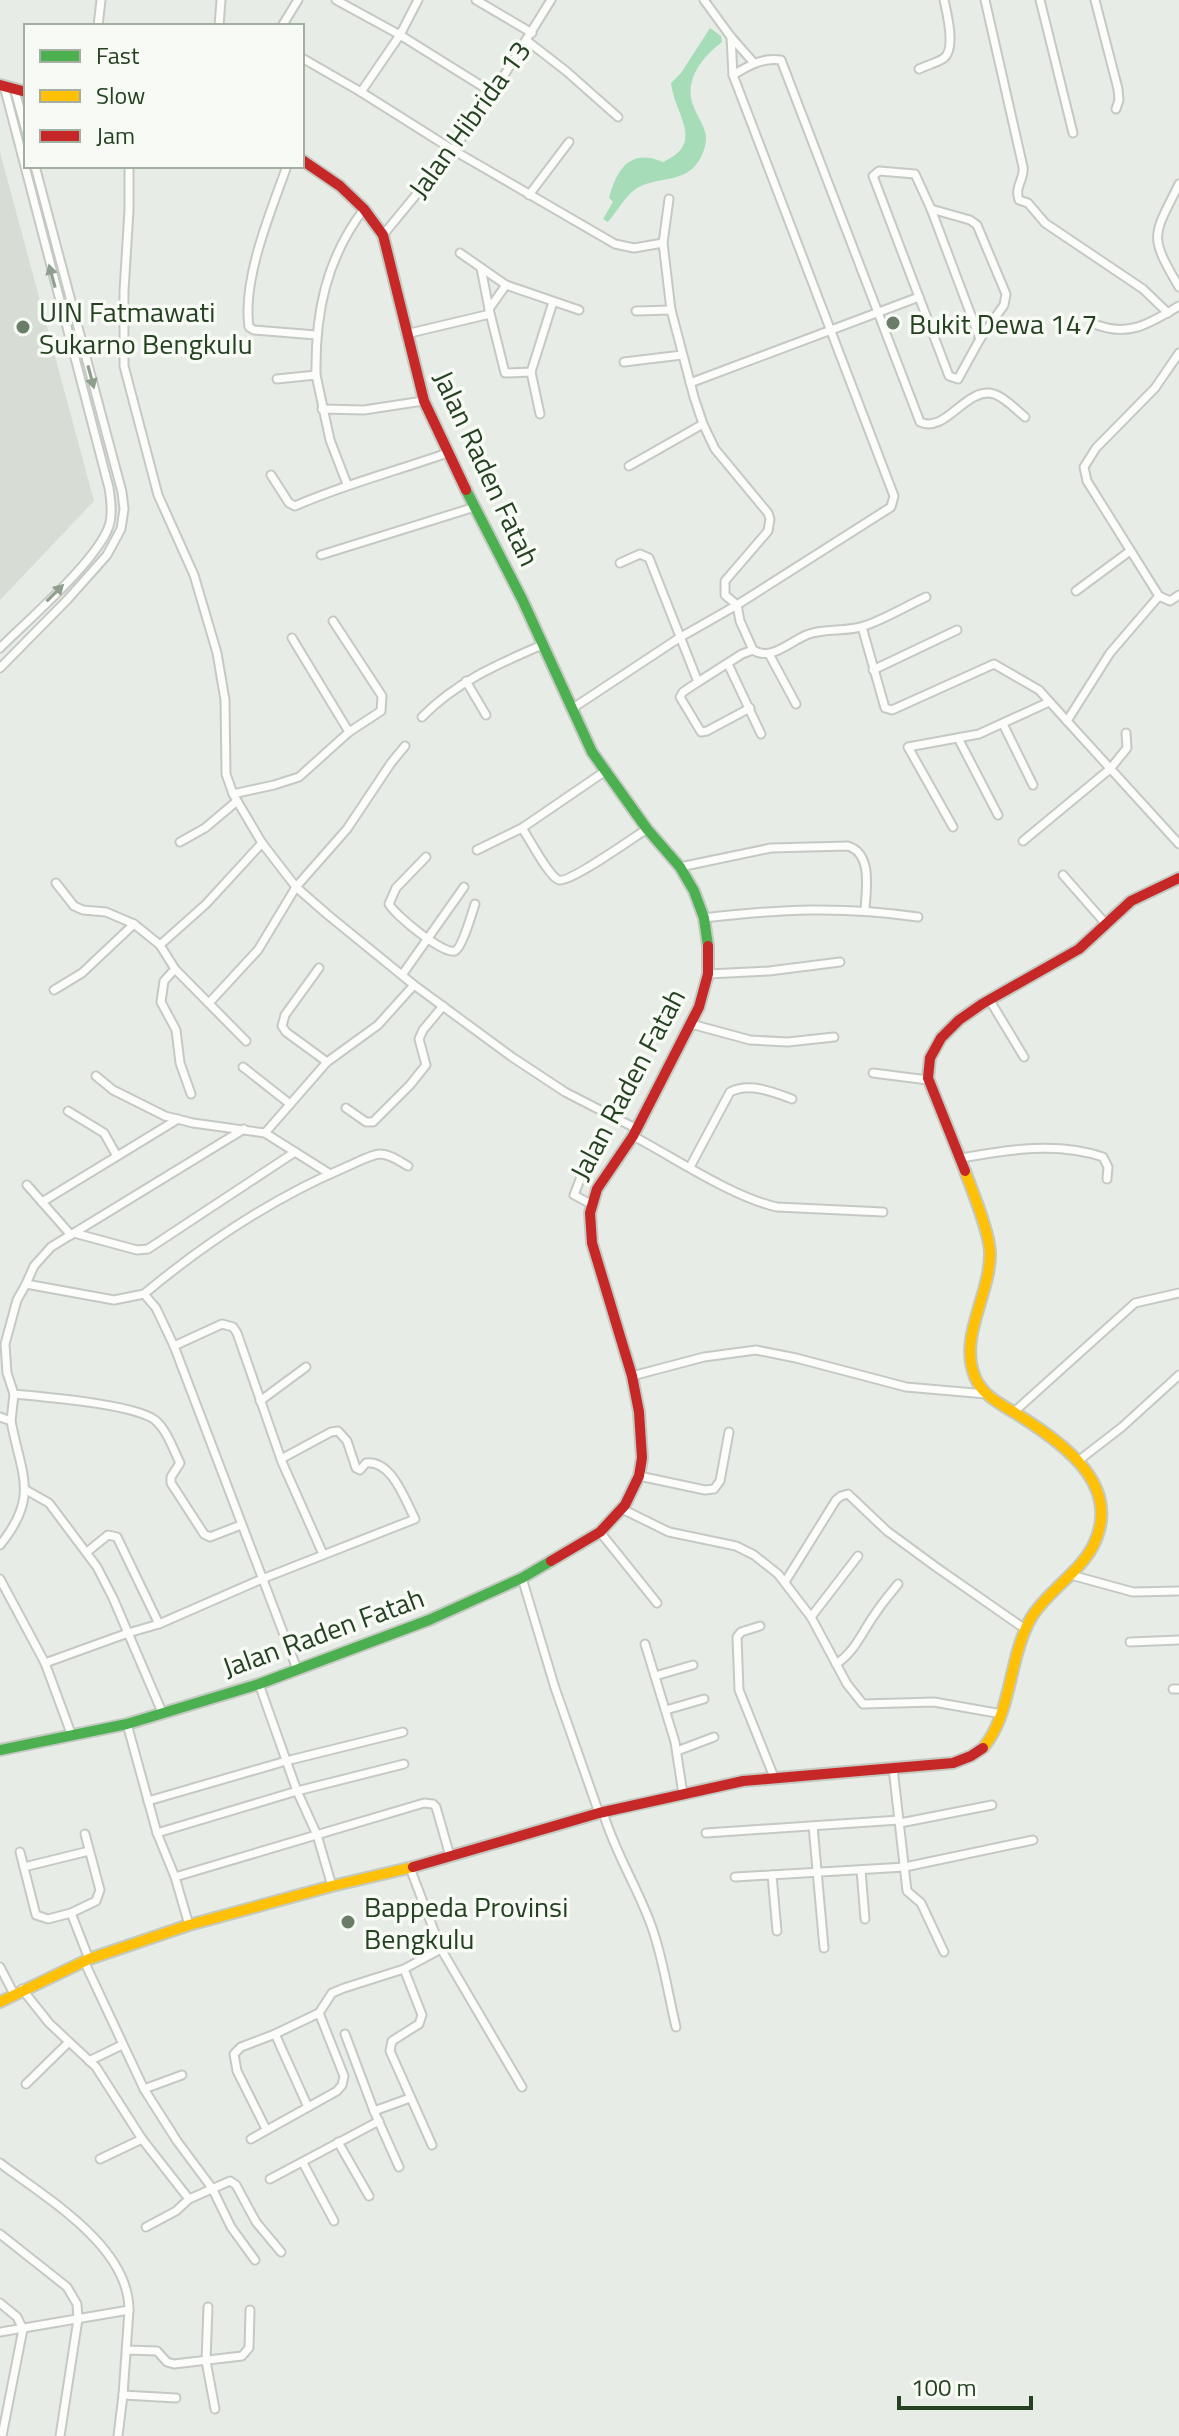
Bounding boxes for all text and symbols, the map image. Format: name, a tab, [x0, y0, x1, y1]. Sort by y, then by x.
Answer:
legend	[24, 24, 304, 168]
street label: Jalan Hibrida 13	[397, 31, 541, 207]
text: Fast	[96, 37, 140, 73]
text: Slow	[96, 77, 145, 113]
text: Jam	[96, 117, 135, 153]
one-way arrow	[46, 264, 58, 289]
place label: UIN Fatmawati Sukarno Bengkulu	[39, 290, 253, 365]
place label: Bukit Dewa 147	[909, 302, 1097, 345]
marker: Bukit Dewa 147	[884, 314, 902, 332]
marker: UIN Fatmawati Sukarno Bengkulu	[14, 318, 32, 336]
street label: Jalan Raden Fatah	[423, 363, 551, 573]
one-way arrow	[86, 364, 98, 389]
one-way arrow	[45, 584, 64, 603]
street label: Jalan Raden Fatah	[558, 980, 696, 1188]
street label: Jalan Raden Fatah	[216, 1576, 430, 1688]
place label: Bappeda Provinsi Bengkulu	[364, 1885, 568, 1960]
marker: Bappeda Provinsi Bengkulu	[339, 1913, 357, 1931]
scale bar	[899, 2360, 1031, 2410]
text: 100 m	[911, 2369, 977, 2405]

